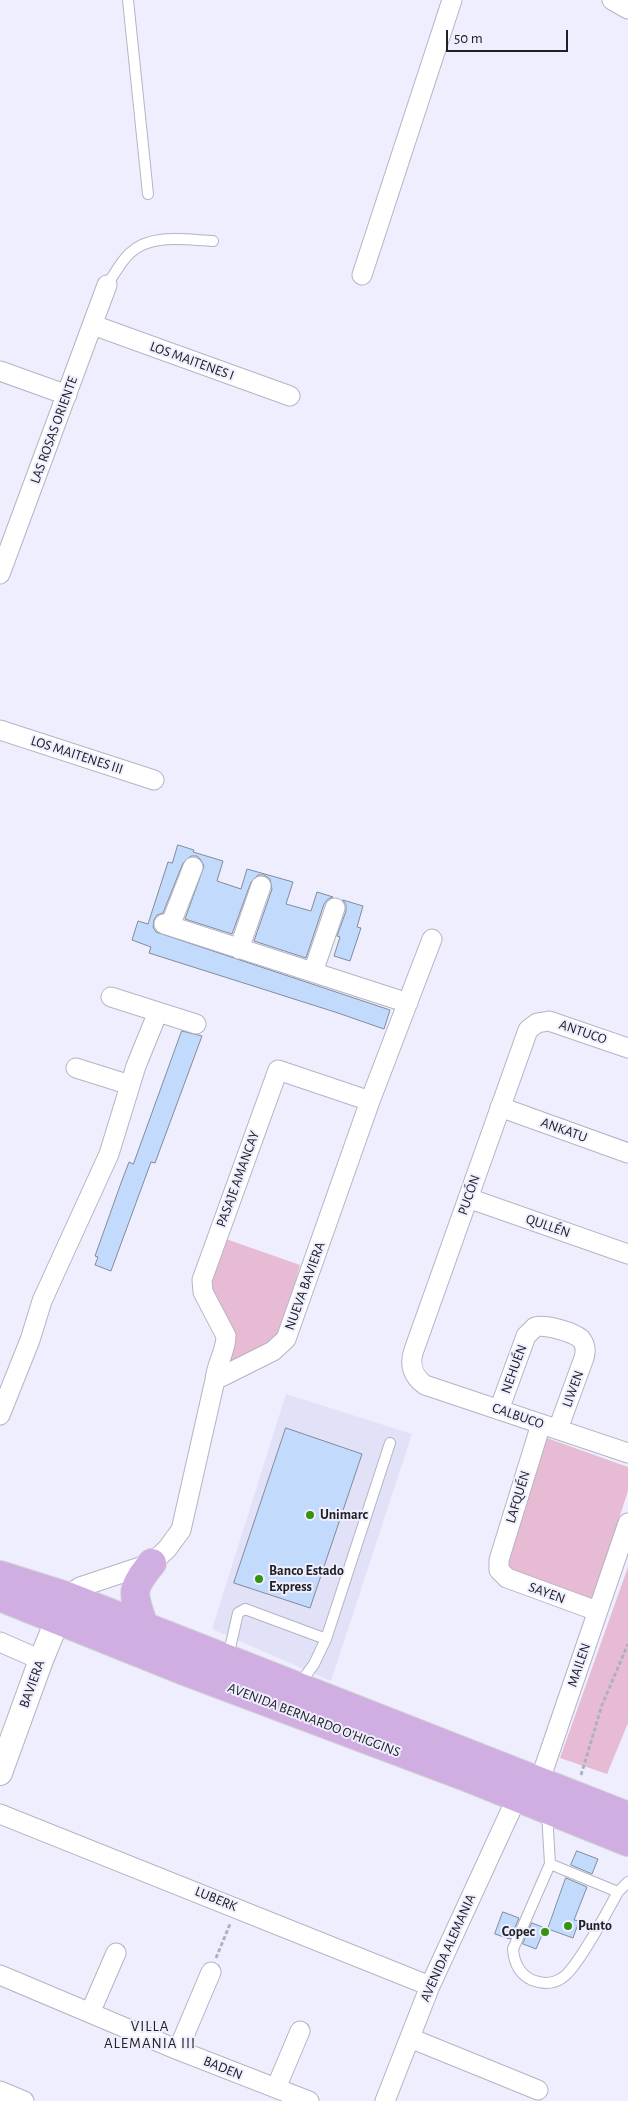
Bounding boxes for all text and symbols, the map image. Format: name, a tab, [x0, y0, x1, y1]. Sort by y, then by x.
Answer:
scale bar	[448, 20, 570, 52]
text: 50 m	[454, 31, 483, 46]
street label: LOS MAITENES I	[148, 338, 236, 384]
street label: LAS ROSAS ORIENTE	[27, 374, 81, 486]
street label: LOS MAITENES III	[29, 732, 125, 778]
street label: ANTUCO	[557, 1016, 609, 1048]
street label: ANKATU	[538, 1114, 590, 1146]
street label: PASAJE AMANCAY	[213, 1128, 263, 1230]
street label: PUCÓN	[454, 1173, 484, 1217]
street label: QULLÉN	[524, 1211, 572, 1241]
street label: NUEVA BAVIERA	[281, 1240, 329, 1332]
street label: NEHUÉN	[497, 1342, 531, 1396]
street label: LIWEN	[559, 1368, 587, 1410]
street label: CALBUCO	[490, 1399, 546, 1433]
street label: LAFQUÉN	[502, 1469, 534, 1525]
place label: Unimarc	[320, 1507, 368, 1523]
marker: Unimarc	[304, 1509, 316, 1521]
place label: Banco Estado Express	[269, 1563, 344, 1595]
marker: Banco Estado Express	[253, 1573, 265, 1585]
street label: SAYEN	[526, 1579, 568, 1607]
street label: MAILEN	[564, 1641, 594, 1689]
street label: BAVIERA	[16, 1658, 48, 1710]
street label: AVENIDA BERNARDO O'HIGGINS	[225, 1679, 403, 1761]
street label: LUBERK	[192, 1883, 240, 1915]
street label: AVENIDA ALEMANIA	[417, 1892, 479, 2004]
place label: Punto	[578, 1918, 612, 1934]
marker: Punto	[562, 1920, 574, 1932]
place label: Copec	[502, 1924, 535, 1940]
marker: Copec	[539, 1926, 551, 1938]
district label: VILLA ALEMANIA III	[102, 2017, 198, 2052]
street label: BADEN	[201, 2053, 245, 2083]

